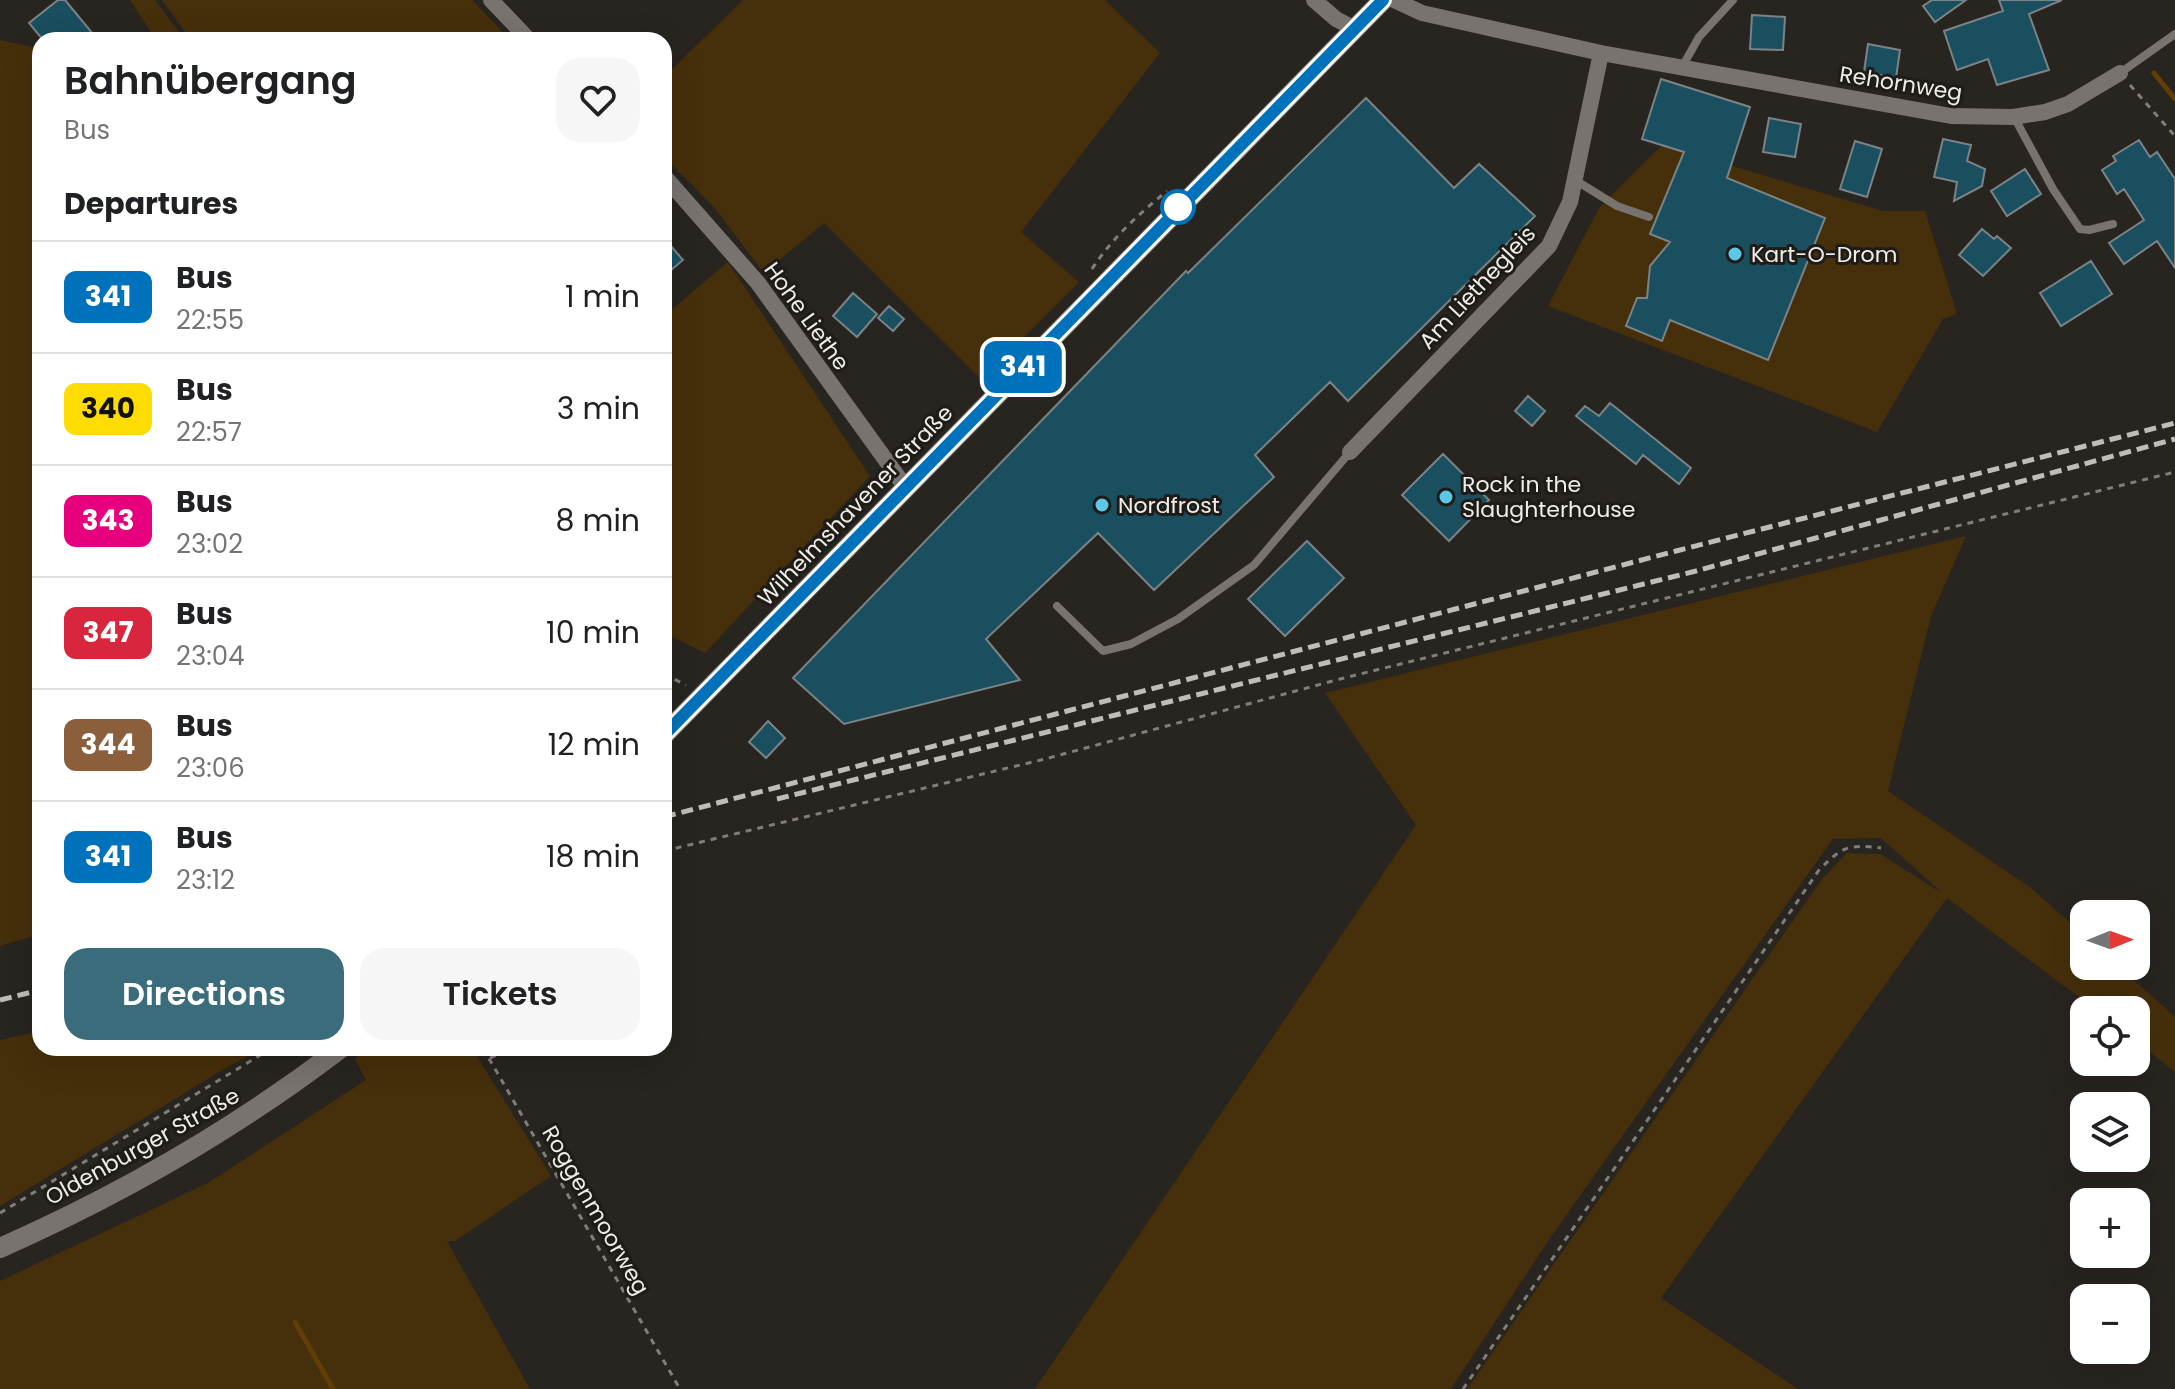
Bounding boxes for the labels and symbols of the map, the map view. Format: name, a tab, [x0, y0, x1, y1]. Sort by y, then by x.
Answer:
street label: Rehornweg	[1837, 58, 1965, 109]
unlabelled marker	[1161, 190, 1195, 224]
street label: Am Liethegleis	[1412, 219, 1543, 356]
place label: Kart-O-Drom	[1751, 239, 1897, 270]
marker: Kart-O-Drom	[1726, 245, 1744, 263]
street label: Hohe Liethe	[757, 256, 857, 377]
line badge: 341	[977, 341, 1069, 393]
street label: Wilhelmshavener Straße	[751, 398, 960, 613]
place label: Rock in the Slaughterhouse	[1462, 469, 1635, 525]
marker: Rock in the Slaughterhouse	[1437, 488, 1455, 506]
place label: Nordfrost	[1118, 490, 1220, 521]
marker: Nordfrost	[1093, 496, 1111, 514]
north arrow	[2070, 900, 2150, 980]
street label: Oldenburger Straße	[40, 1080, 245, 1213]
street label: Roggenmoorweg	[535, 1120, 657, 1300]

